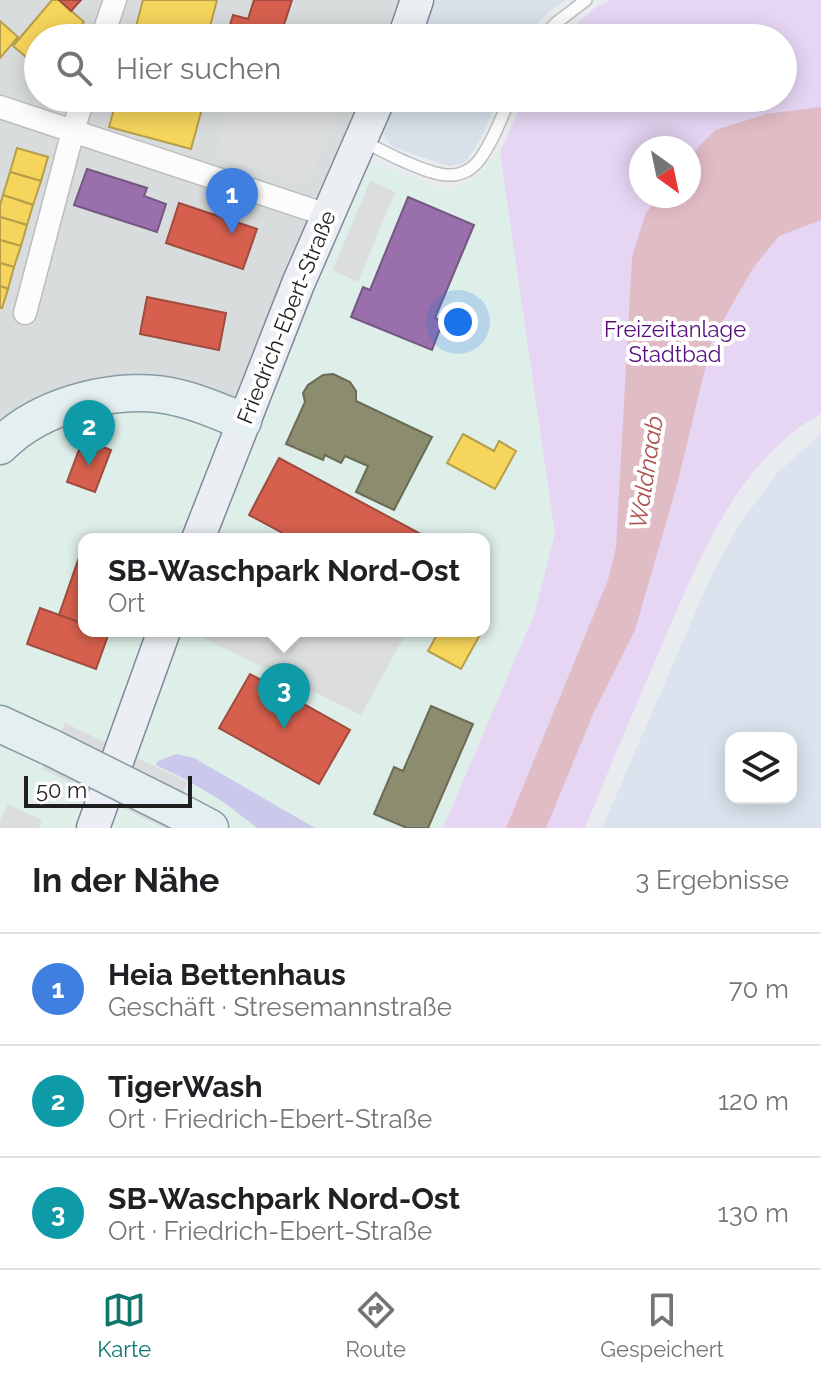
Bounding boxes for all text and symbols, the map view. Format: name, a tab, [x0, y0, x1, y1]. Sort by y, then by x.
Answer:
search box	[24, 24, 797, 112]
icon: search	[52, 46, 96, 90]
text: Hier suchen	[116, 51, 281, 86]
north arrow	[629, 136, 701, 208]
pin: 1	[206, 168, 258, 234]
street label: Friedrich-Ebert-Straße	[231, 207, 341, 427]
your location	[438, 302, 478, 342]
park label: Freizeitanlage Stadtbad	[604, 316, 746, 367]
pin: 2	[63, 400, 115, 466]
water label: Waldnaab	[623, 414, 669, 530]
popup	[78, 533, 490, 637]
text: SB-Waschpark Nord-Ost	[108, 553, 460, 588]
text: Ort	[108, 588, 145, 618]
pin: 3	[258, 663, 310, 729]
map controls	[725, 732, 797, 804]
button: layers	[725, 732, 797, 804]
scale bar	[24, 772, 192, 808]
text: 50 m	[36, 777, 87, 803]
text: In der Nähe	[32, 860, 219, 900]
text: 3 Ergebnisse	[635, 865, 789, 895]
text: Heia Bettenhaus	[108, 957, 346, 992]
text: 1	[52, 974, 64, 1004]
text: 70 m	[729, 974, 789, 1004]
text: Geschäft · Stresemannstraße	[108, 992, 452, 1022]
text: TigerWash	[108, 1069, 263, 1104]
text: 2	[51, 1086, 65, 1116]
text: 120 m	[718, 1086, 789, 1116]
text: Ort · Friedrich-Ebert-Straße	[108, 1104, 432, 1134]
text: SB-Waschpark Nord-Ost	[108, 1181, 460, 1216]
text: 3	[51, 1198, 65, 1228]
text: 130 m	[718, 1198, 789, 1228]
text: Ort · Friedrich-Ebert-Straße	[108, 1216, 432, 1246]
tab: Karte	[97, 1288, 151, 1362]
tab: Route	[346, 1288, 406, 1362]
tab: Gespeichert	[600, 1288, 724, 1362]

